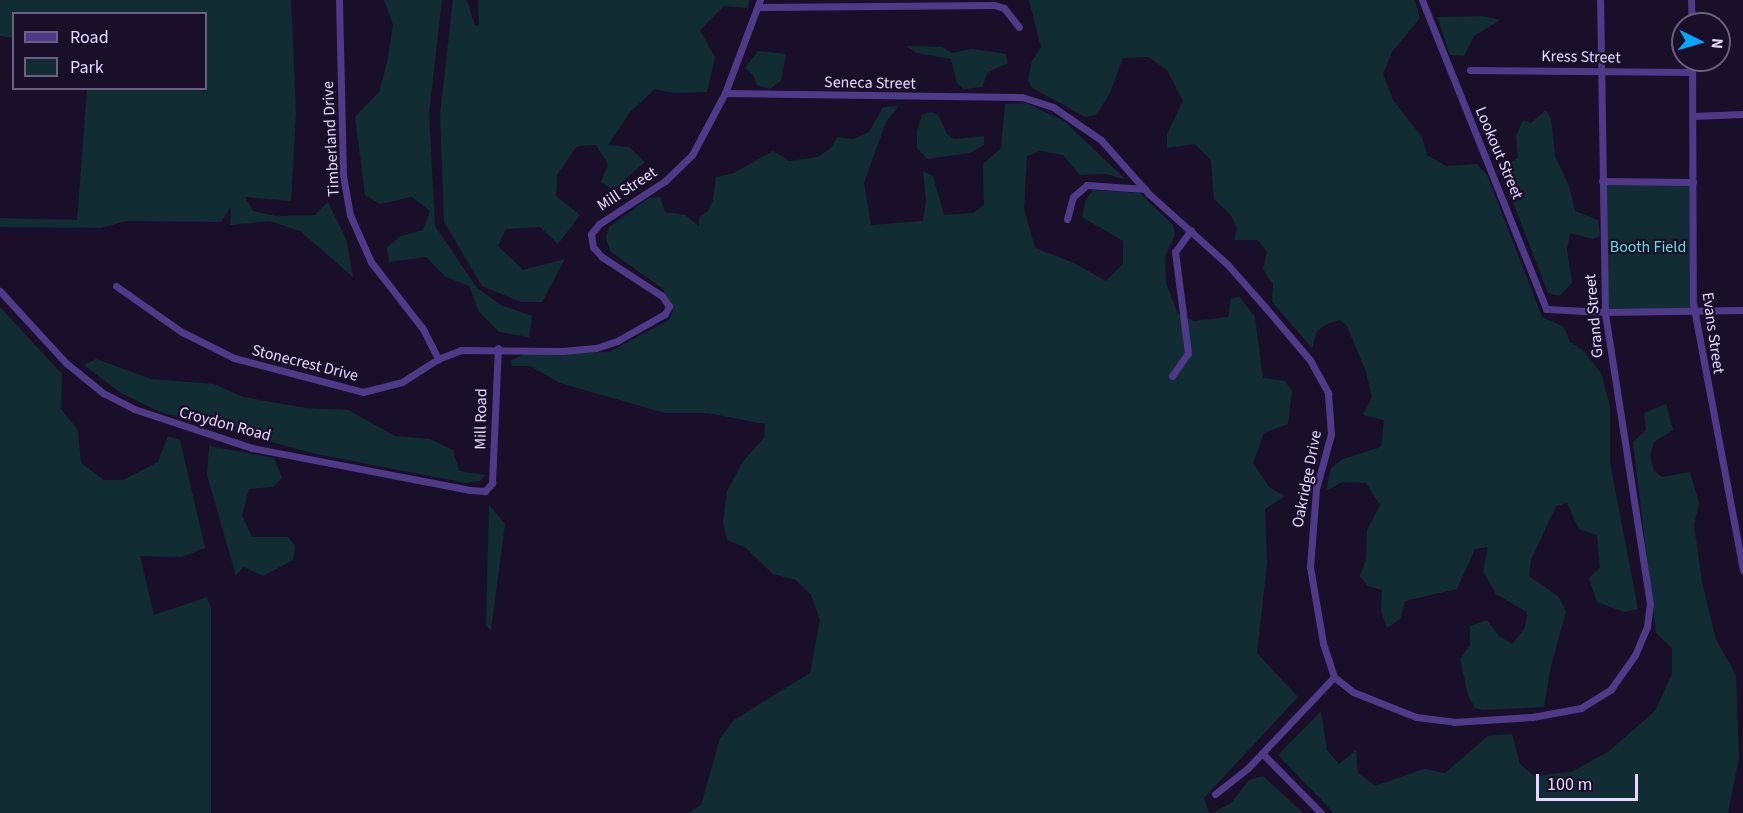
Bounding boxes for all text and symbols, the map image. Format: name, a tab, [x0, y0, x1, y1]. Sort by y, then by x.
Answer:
legend	[12, 12, 207, 90]
north arrow	[1671, 12, 1731, 72]
text: Road	[70, 25, 109, 50]
text: N	[1706, 37, 1728, 50]
street label: Kress Street	[1541, 47, 1621, 67]
text: Park	[70, 55, 104, 80]
street label: Seneca Street	[824, 73, 916, 93]
street label: Timberland Drive	[318, 81, 344, 197]
street label: Lookout Street	[1471, 104, 1527, 202]
street label: Mill Street	[594, 163, 660, 215]
park label: Booth Field	[1610, 237, 1686, 257]
street label: Grand Street	[1581, 273, 1607, 359]
street label: Evans Street	[1698, 291, 1728, 375]
street label: Stonecrest Drive	[250, 340, 360, 386]
street label: Mill Road	[471, 388, 491, 450]
street label: Croydon Road	[177, 403, 273, 445]
street label: Oakridge Drive	[1288, 429, 1326, 529]
scale bar	[1539, 762, 1641, 800]
text: 100 m	[1547, 772, 1592, 797]

